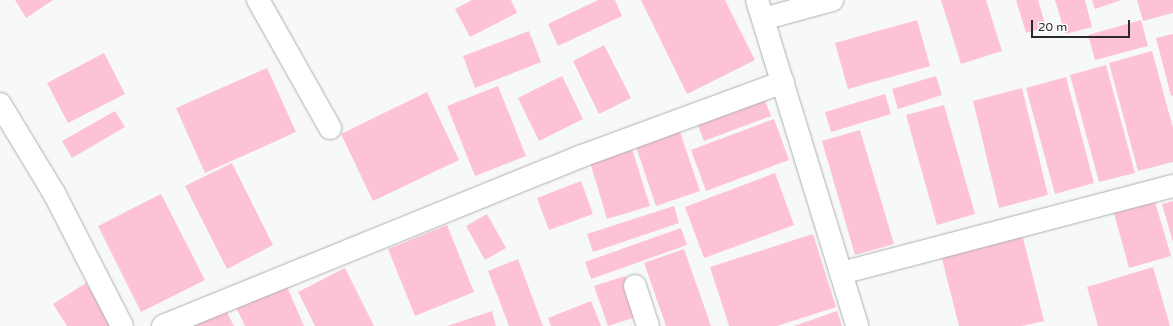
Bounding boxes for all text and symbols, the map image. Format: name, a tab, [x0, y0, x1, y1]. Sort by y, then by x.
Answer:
scale bar	[1033, 12, 1132, 38]
text: 20 m	[1038, 20, 1067, 34]

